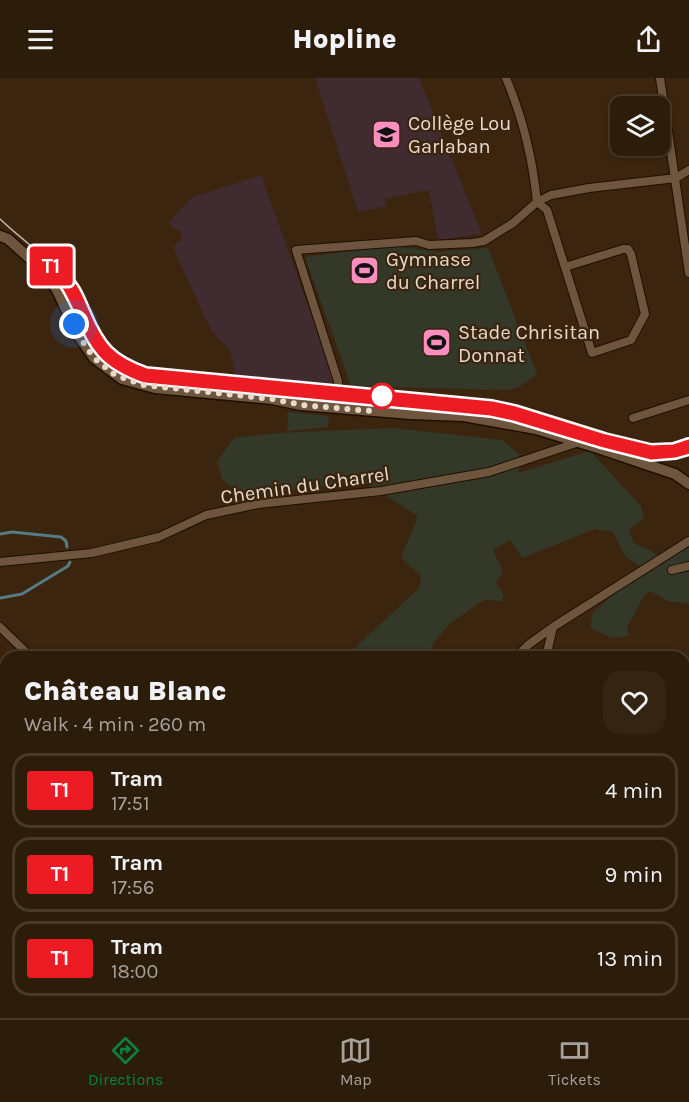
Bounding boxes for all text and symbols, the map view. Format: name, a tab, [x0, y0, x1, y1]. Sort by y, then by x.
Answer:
icon: menu	[24, 23, 57, 56]
text: Hopline	[293, 23, 396, 55]
icon: share	[632, 23, 665, 56]
map controls	[610, 96, 670, 156]
button: layers	[610, 96, 670, 156]
place label: Collège Lou Garlaban	[408, 112, 511, 158]
school or university icon: Collège Lou Garlaban	[371, 118, 403, 150]
line badge: T1	[24, 246, 78, 285]
place label: Gymnase du Charrel	[386, 248, 480, 294]
text: T1	[42, 254, 60, 278]
sports icon: Gymnase du Charrel	[349, 255, 381, 287]
your location	[59, 309, 89, 339]
place label: Stade Chrisitan Donnat	[458, 321, 600, 367]
sports icon: Stade Chrisitan Donnat	[421, 327, 453, 359]
unlabelled marker	[369, 383, 395, 409]
street label: Chemin du Charrel	[219, 462, 391, 509]
button: heart	[603, 671, 666, 734]
text: Château Blanc	[24, 674, 227, 707]
text: Walk · 4 min · 260 m	[24, 713, 206, 736]
text: Tram	[111, 766, 163, 792]
text: T1	[51, 778, 69, 802]
text: 4 min	[605, 778, 663, 804]
text: 17:51	[111, 792, 150, 815]
text: Tram	[111, 850, 163, 876]
text: T1	[51, 862, 69, 886]
text: 9 min	[605, 862, 663, 888]
text: 17:56	[111, 876, 154, 899]
text: Tram	[111, 934, 163, 960]
text: T1	[51, 946, 69, 970]
text: 13 min	[597, 946, 663, 972]
text: 18:00	[111, 960, 158, 983]
tab: Directions	[88, 1034, 163, 1089]
tab: Map	[339, 1034, 372, 1089]
tab: Tickets	[548, 1034, 601, 1089]

